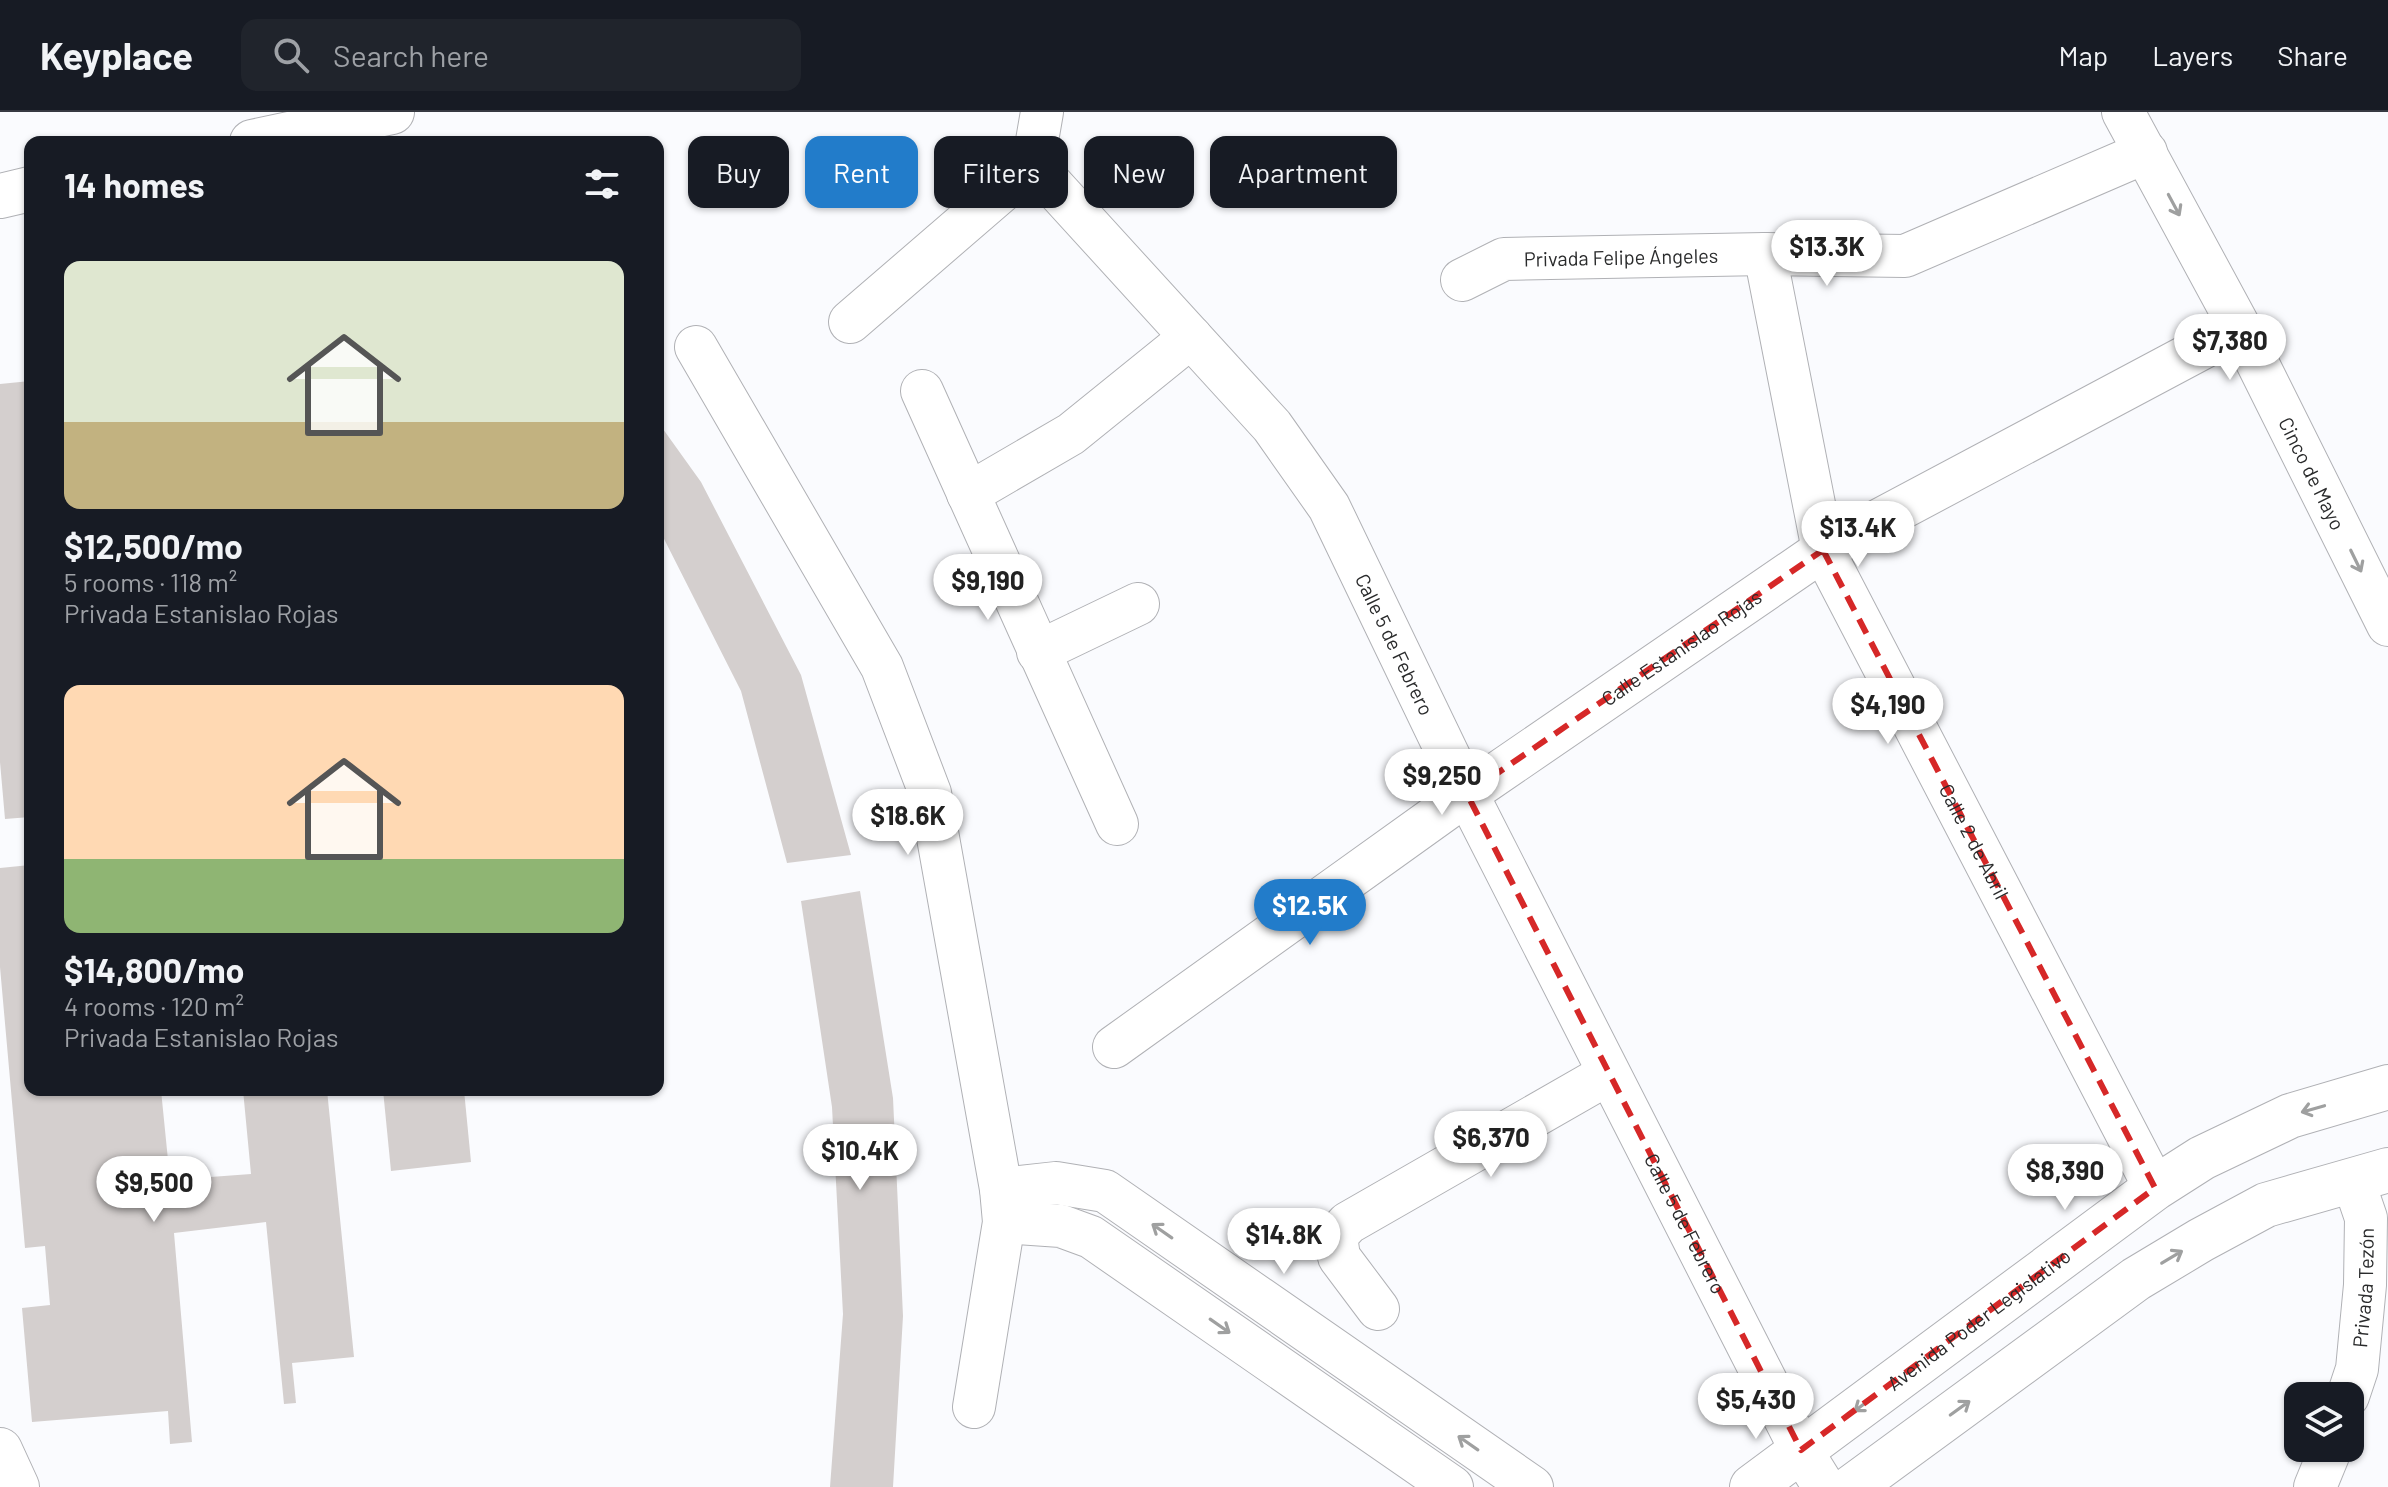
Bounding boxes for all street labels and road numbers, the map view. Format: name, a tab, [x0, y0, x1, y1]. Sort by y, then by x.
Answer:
street label: Privada Felipe Ángeles	[1524, 243, 1718, 271]
street label: Cinco de Mayo	[2274, 413, 2351, 534]
street label: Calle 5 de Febrero	[1351, 570, 1439, 719]
street label: Calle Estanislao Rojas	[1597, 584, 1766, 710]
street label: Calle 2 de Abril	[1935, 780, 2014, 903]
street label: Calle 5 de Febrero	[1640, 1149, 1731, 1298]
street label: Privada Tezón	[2347, 1228, 2378, 1349]
street label: Avenida Poder Legislativo	[1882, 1243, 2075, 1395]

